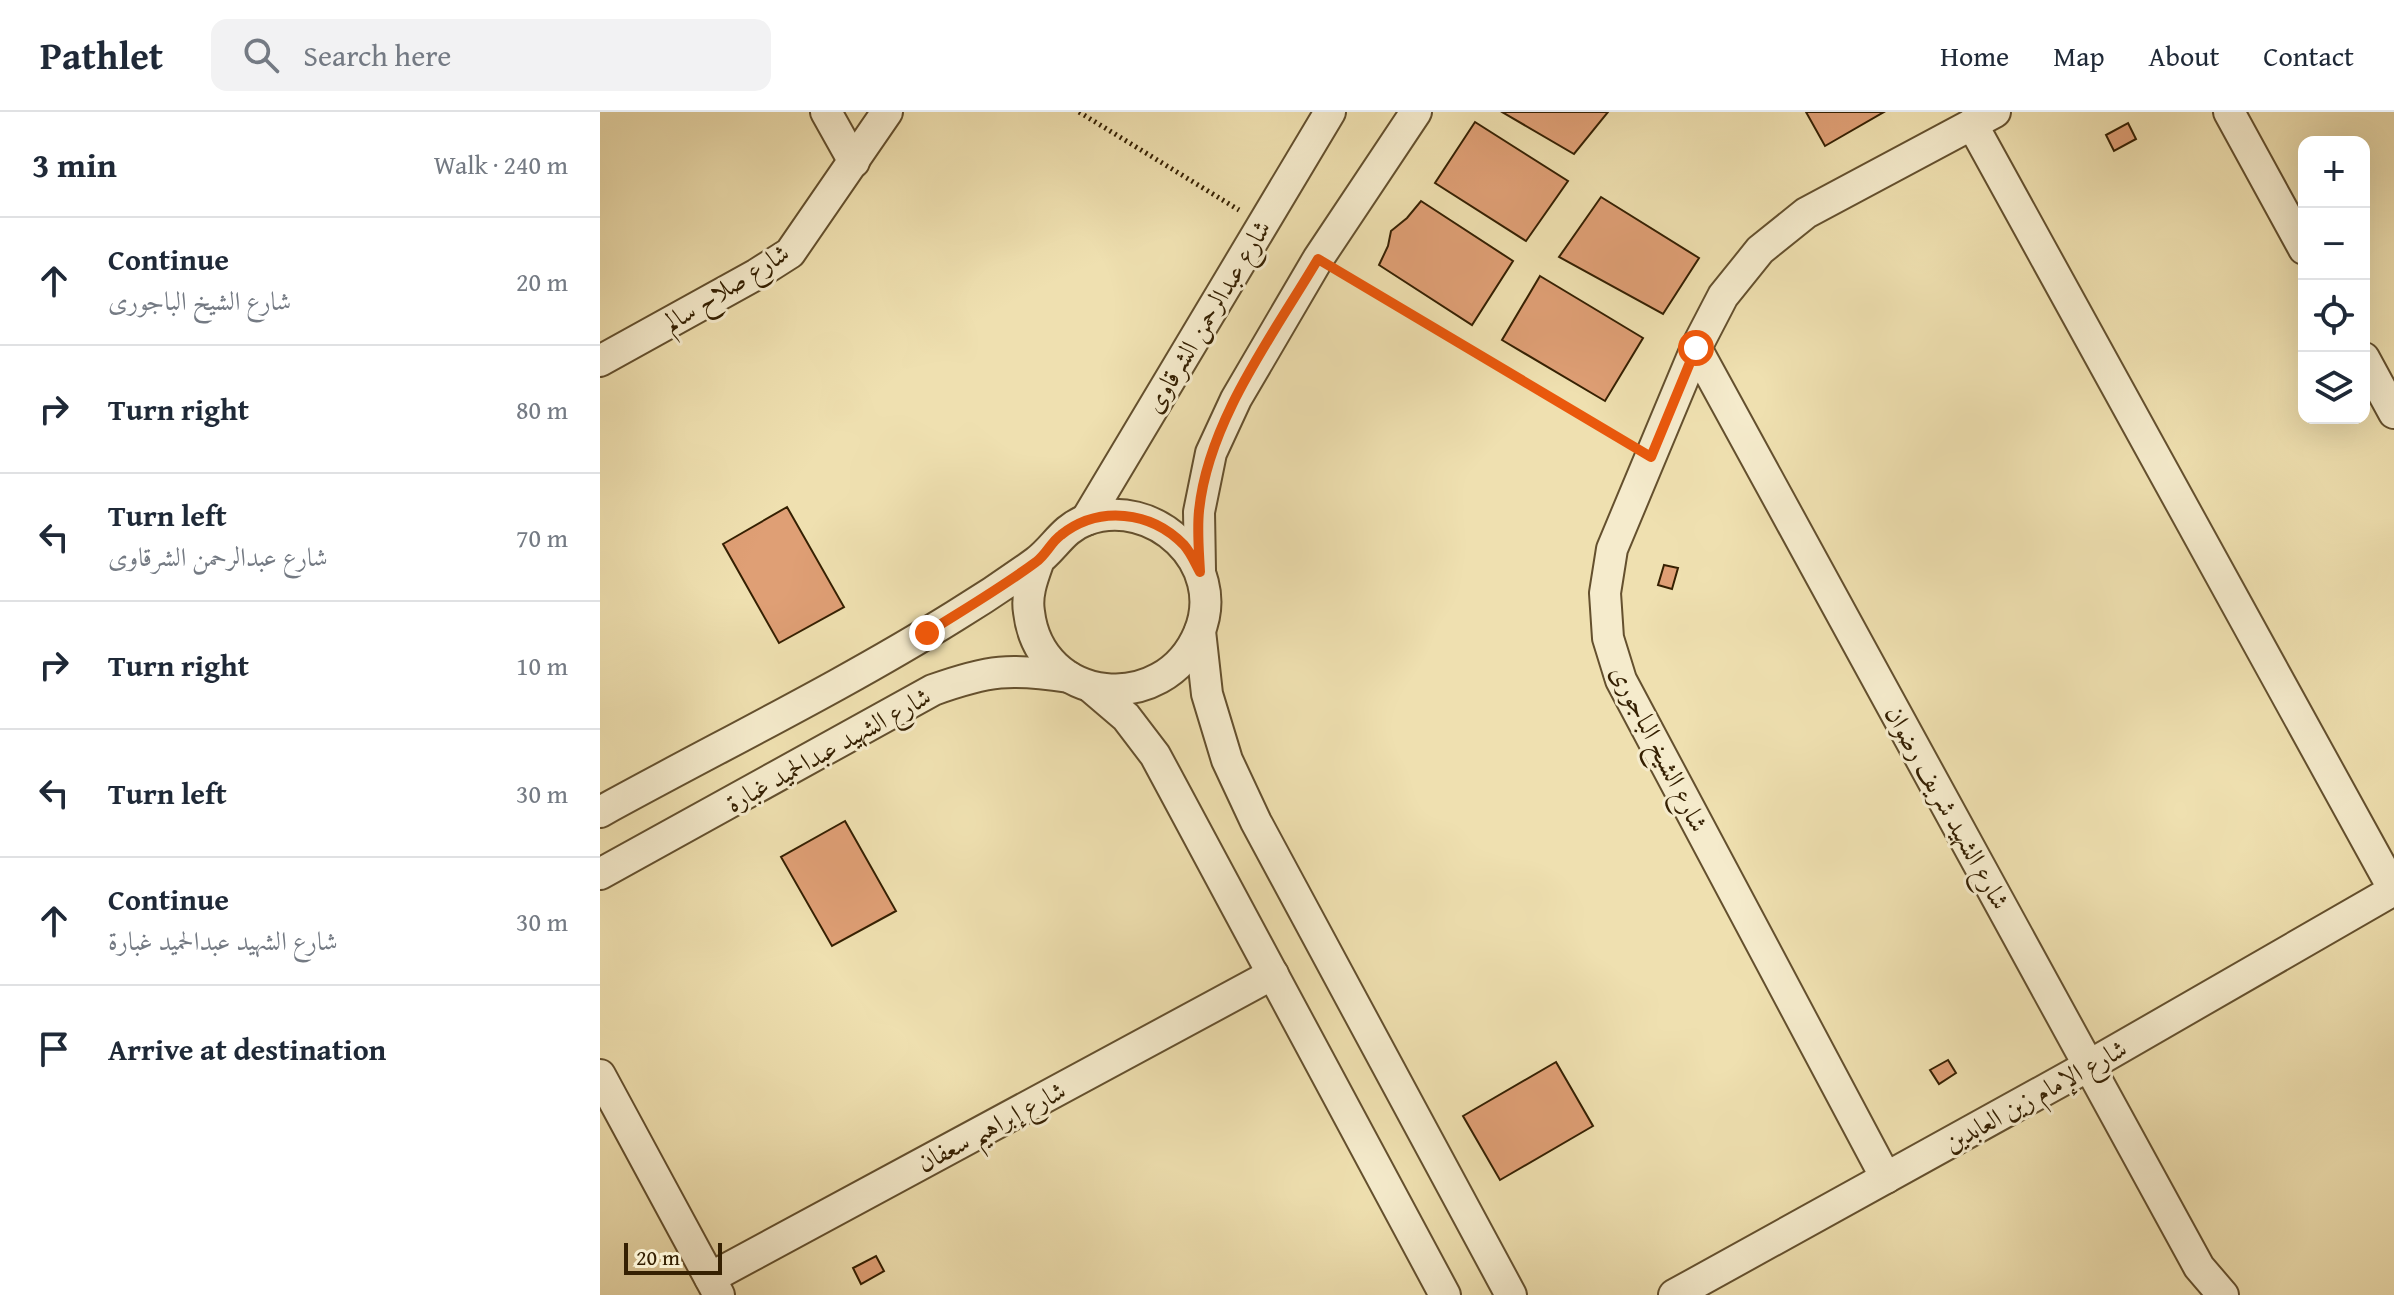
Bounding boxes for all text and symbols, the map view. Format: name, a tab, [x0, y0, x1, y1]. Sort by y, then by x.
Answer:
search box	[211, 19, 771, 91]
text: Pathlet	[40, 27, 163, 83]
icon: search	[239, 33, 283, 77]
text: Search here	[303, 33, 451, 77]
text: Home	[1940, 35, 2009, 76]
text: Map	[2053, 35, 2105, 76]
text: About	[2149, 35, 2219, 76]
text: Contact	[2263, 35, 2354, 76]
map controls	[2298, 136, 2370, 424]
button: +	[2298, 136, 2370, 208]
text: 3 min	[32, 140, 117, 189]
text: Walk · 240 m	[434, 145, 568, 184]
button: −	[2298, 208, 2370, 280]
street label: شارع عبدالرحمن الشرقاوى	[1134, 212, 1283, 422]
street label: شارع صلاح سالم	[655, 233, 799, 345]
text: Continue	[108, 237, 229, 281]
icon: ahead	[32, 259, 76, 303]
text: 20 m	[516, 262, 568, 301]
button: locate	[2298, 280, 2370, 352]
text: شارع الشيخ الباجورى	[108, 281, 291, 320]
route start	[1678, 330, 1714, 366]
button: layers	[2298, 352, 2370, 424]
icon: right	[32, 387, 76, 431]
text: Turn right	[108, 387, 249, 431]
text: 80 m	[516, 390, 568, 429]
text: Turn left	[108, 493, 227, 537]
icon: left	[32, 515, 76, 559]
text: 70 m	[516, 518, 568, 557]
text: شارع عبدالرحمن الشرقاوى	[108, 537, 328, 576]
route end	[909, 615, 945, 651]
icon: right	[32, 643, 76, 687]
text: Turn right	[108, 643, 249, 687]
text: 10 m	[516, 646, 568, 685]
street label: شارع الشيخ الباجورى	[1597, 658, 1719, 841]
street label: شارع الشهيد عبدالحميد غبارة	[718, 676, 939, 824]
street label: شارع الشهيد شريف رضوان	[1873, 698, 2020, 918]
icon: left	[32, 771, 76, 815]
text: Turn left	[108, 771, 227, 815]
text: 30 m	[516, 774, 568, 813]
text: Continue	[108, 877, 229, 921]
icon: ahead	[32, 899, 76, 943]
text: 30 m	[516, 902, 568, 941]
text: شارع الشهيد عبدالحميد غبارة	[108, 921, 338, 960]
icon: arrive	[32, 1027, 76, 1071]
text: Arrive at destination	[108, 1027, 386, 1071]
street label: شارع الإمام زين العابدين	[1936, 1028, 2136, 1165]
street label: شارع إبراهيم سعفان	[910, 1070, 1076, 1188]
scale bar	[624, 1239, 722, 1275]
text: 20 m	[636, 1241, 680, 1273]

